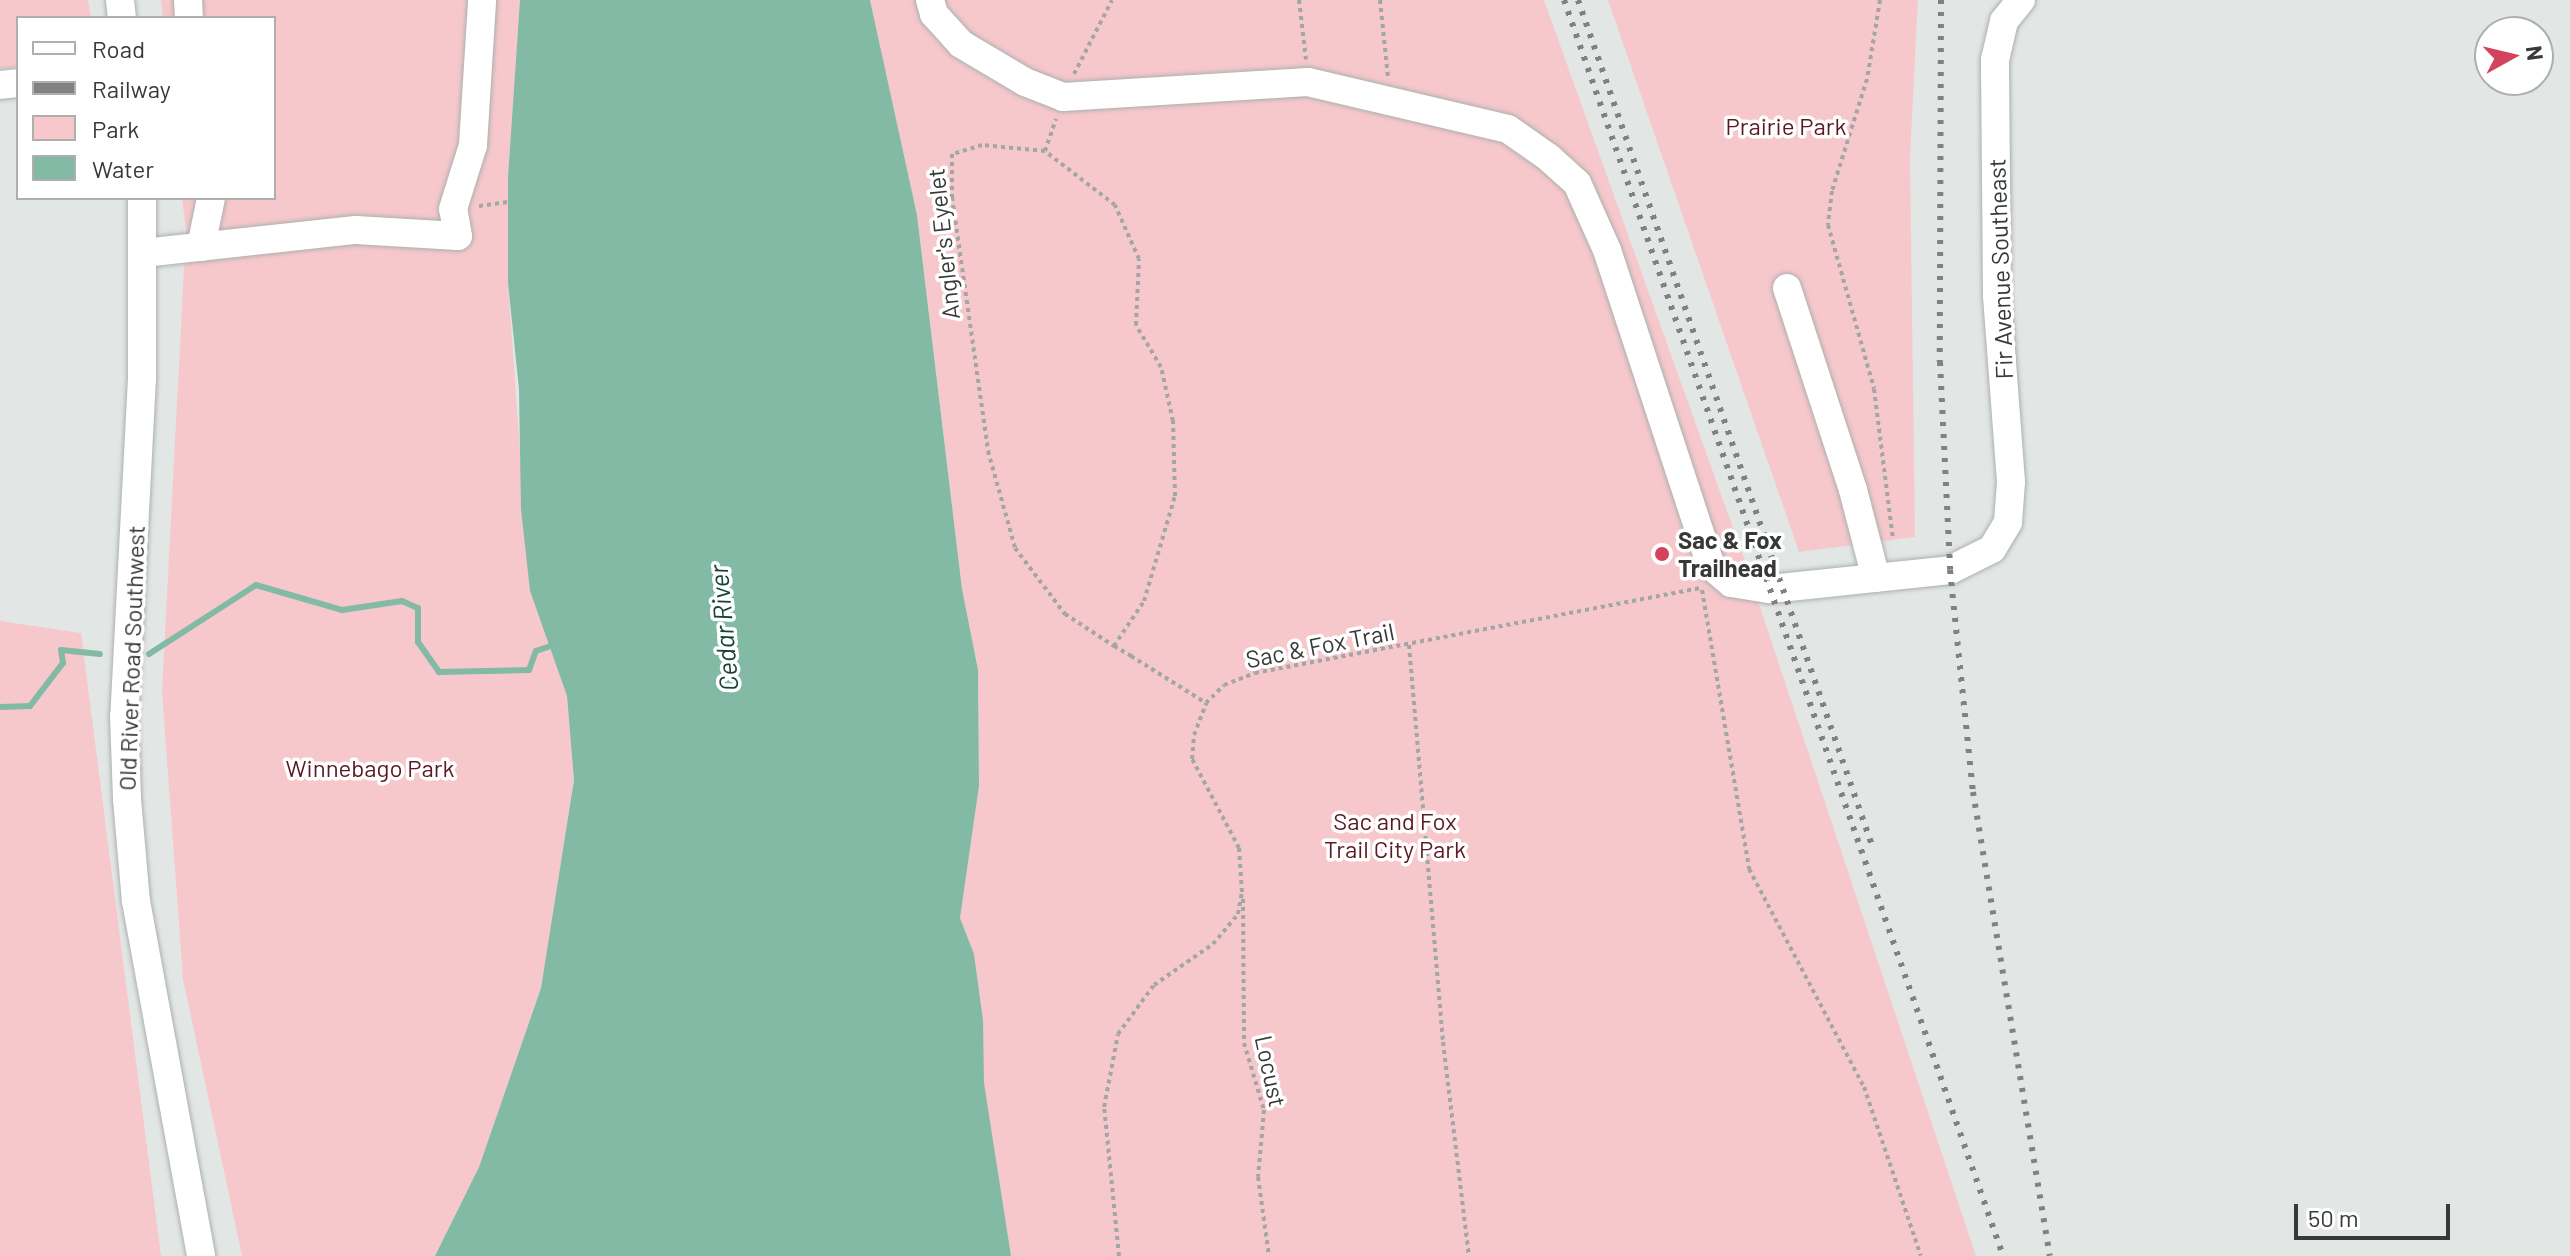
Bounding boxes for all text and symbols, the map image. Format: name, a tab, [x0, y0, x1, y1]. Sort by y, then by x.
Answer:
legend	[16, 16, 276, 200]
north arrow	[2474, 16, 2554, 96]
text: Road	[92, 34, 145, 63]
text: N	[2522, 44, 2550, 62]
text: Railway	[92, 74, 171, 103]
park label: Prairie Park	[1726, 112, 1846, 140]
text: Park	[92, 114, 139, 143]
text: Water	[92, 154, 154, 183]
street label: Fir Avenue Southeast	[1982, 158, 2018, 380]
street label: Angler's Eyelet	[921, 167, 965, 321]
street label: Old River Road Southwest	[112, 525, 150, 791]
place label: Sac & Fox Trailhead	[1678, 526, 1782, 582]
marker: Sac & Fox Trailhead	[1653, 545, 1671, 563]
water label: Cedar River	[702, 564, 744, 692]
street label: Sac & Fox Trail	[1243, 616, 1397, 674]
park label: Winnebago Park	[286, 754, 454, 782]
park label: Sac and Fox Trail City Park	[1324, 807, 1466, 863]
street label: Locust	[1249, 1033, 1293, 1109]
scale bar	[2298, 1188, 2454, 1238]
text: 50 m	[2308, 1203, 2359, 1232]

